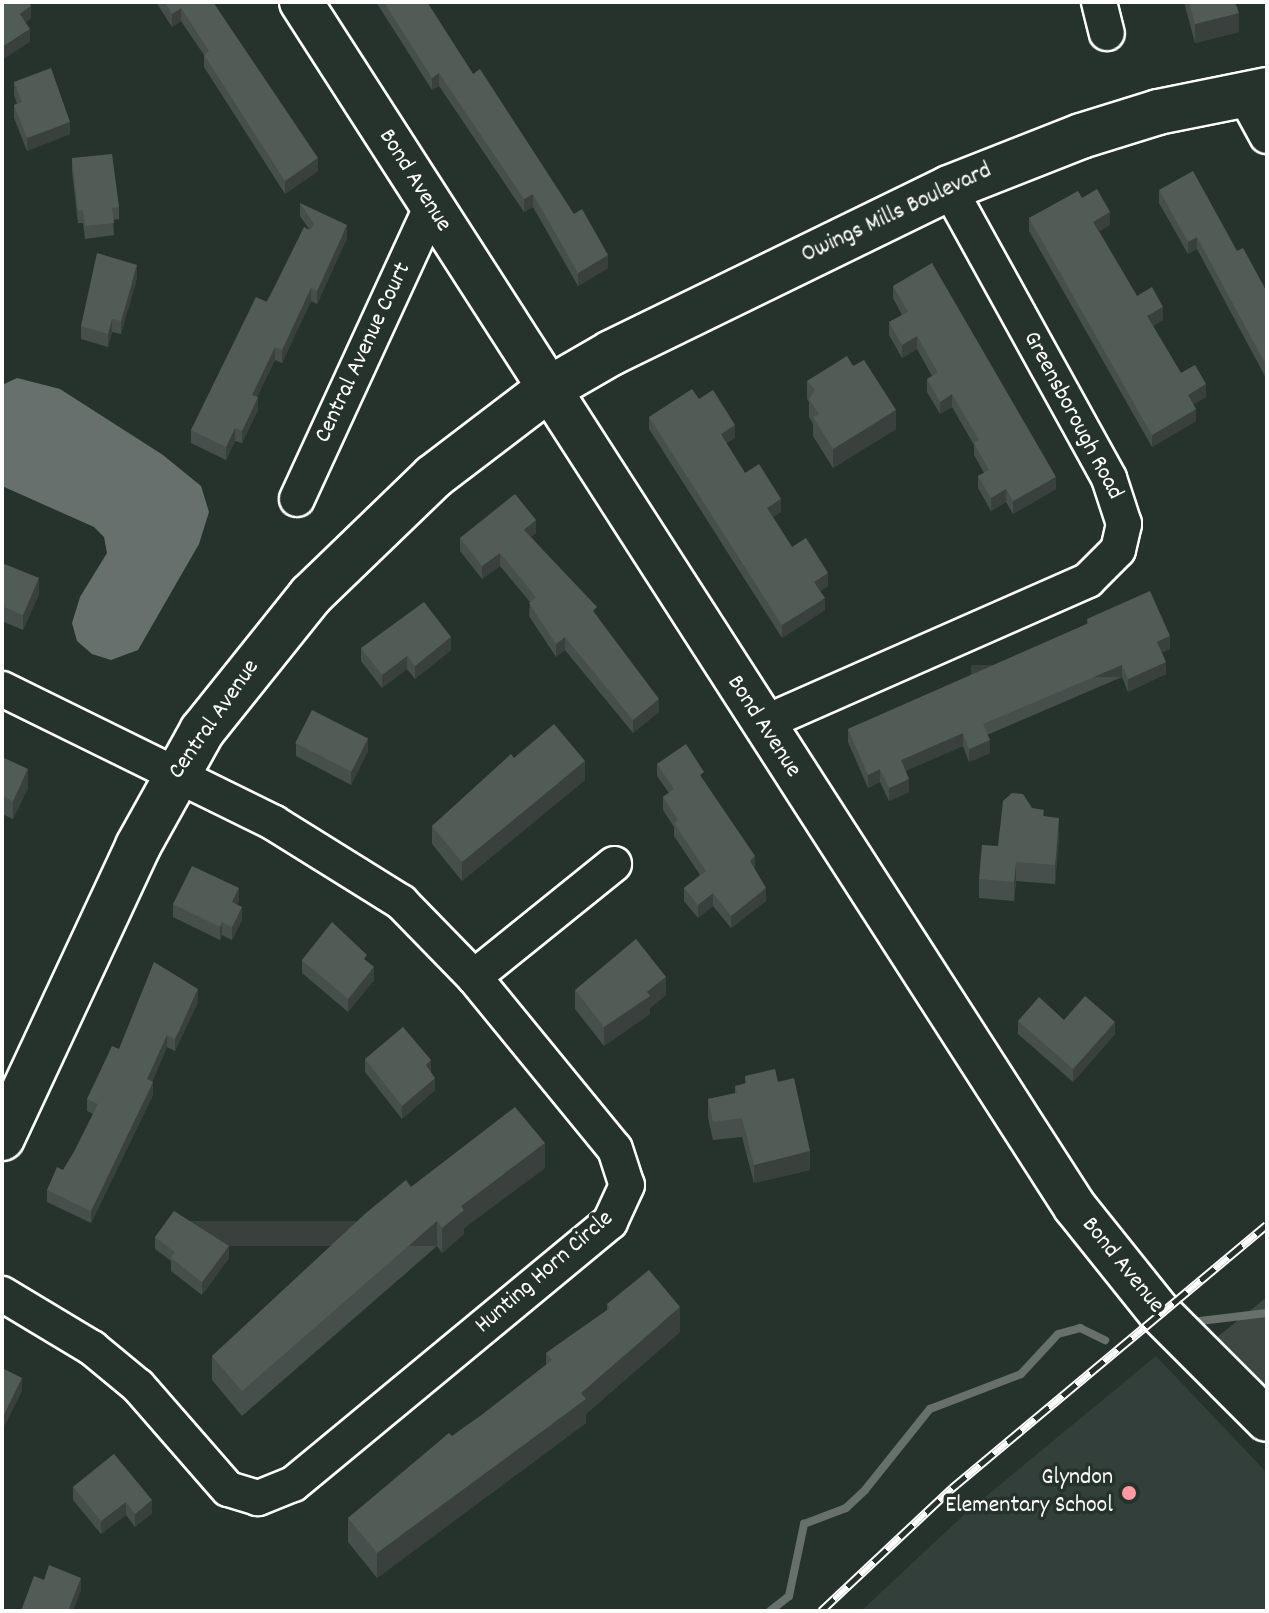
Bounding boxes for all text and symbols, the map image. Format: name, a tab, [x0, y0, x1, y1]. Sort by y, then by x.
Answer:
street label: Bond Avenue	[371, 124, 457, 238]
street label: Owings Mills Boulevard	[797, 157, 997, 271]
street label: Central Avenue Court	[310, 258, 418, 448]
street label: Greensborough Road	[1016, 327, 1128, 505]
street label: Central Avenue	[163, 655, 267, 785]
street label: Bond Avenue	[719, 671, 807, 783]
street label: Hunting Horn Circle	[470, 1205, 620, 1341]
street label: Bond Avenue	[1074, 1212, 1170, 1320]
place label: Glyndon Elementary School	[945, 1465, 1113, 1521]
marker: Glyndon Elementary School	[1120, 1484, 1138, 1502]

